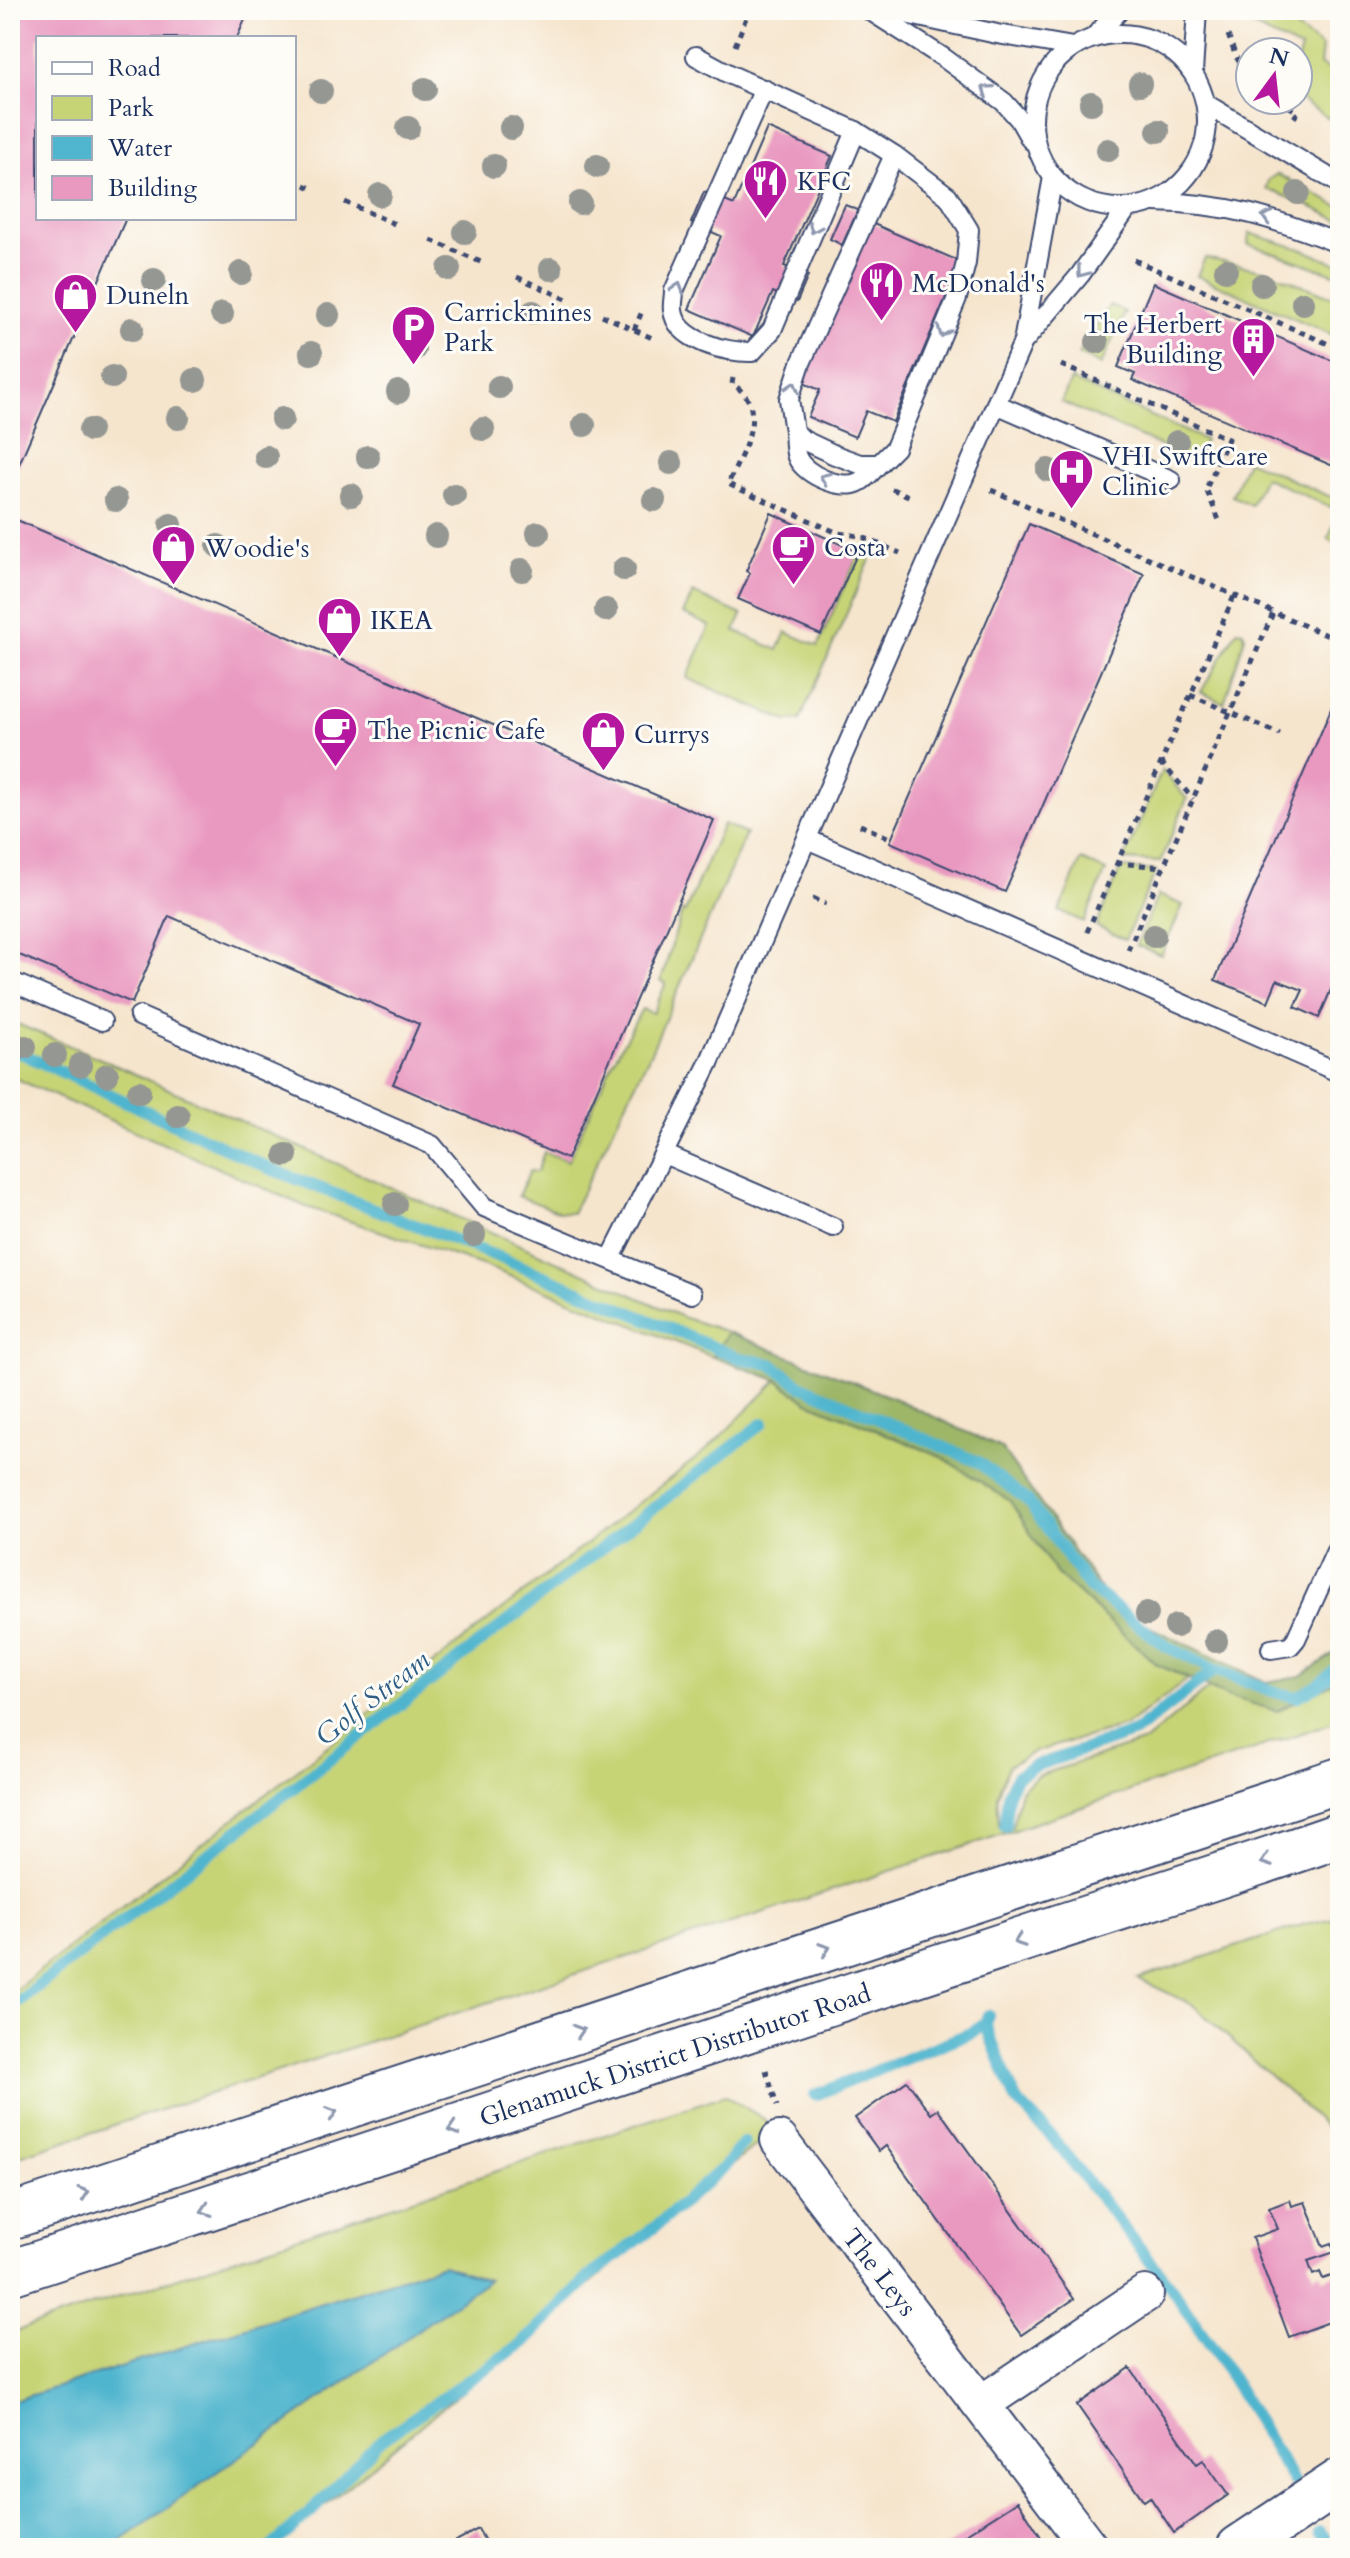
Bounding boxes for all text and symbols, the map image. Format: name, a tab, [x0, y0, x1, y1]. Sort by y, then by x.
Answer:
legend	[36, 36, 296, 220]
north arrow	[1234, 36, 1314, 116]
text: N	[1266, 41, 1292, 75]
text: Road	[108, 52, 161, 85]
one-way arrow	[982, 85, 996, 100]
text: Park	[108, 92, 154, 125]
text: Water	[107, 132, 172, 165]
restaurant icon: KFC	[742, 157, 790, 220]
place label: KFC	[797, 164, 851, 199]
text: Building	[108, 172, 198, 205]
one-way arrow	[1261, 210, 1274, 226]
one-way arrow	[808, 220, 824, 234]
restaurant icon: McDonald's	[857, 259, 905, 322]
one-way arrow	[1077, 263, 1091, 278]
place label: McDonald's	[912, 266, 1045, 301]
shop icon: Duneln	[51, 271, 99, 334]
place label: Duneln	[106, 278, 190, 313]
one-way arrow	[668, 281, 684, 295]
place label: Carrickmines Park	[444, 295, 592, 360]
parking icon: Carrickmines Park	[389, 303, 437, 366]
place label: The Herbert Building	[1083, 307, 1222, 372]
building icon: The Herbert Building	[1229, 315, 1277, 378]
one-way arrow	[936, 324, 953, 338]
one-way arrow	[784, 380, 800, 394]
place label: VHI SwiftCare Clinic	[1102, 439, 1268, 504]
hospital icon: VHI SwiftCare Clinic	[1047, 447, 1095, 510]
one-way arrow	[819, 471, 833, 487]
cafe icon: Costa	[769, 523, 817, 586]
shop icon: Woodie's	[150, 524, 198, 587]
place label: Costa	[824, 530, 886, 565]
place label: Woodie's	[204, 531, 309, 566]
shop icon: IKEA	[315, 596, 363, 659]
place label: IKEA	[370, 603, 433, 638]
cafe icon: The Picnic Cafe	[312, 706, 360, 769]
shop icon: Currys	[579, 710, 627, 773]
place label: The Picnic Cafe	[367, 713, 545, 748]
place label: Currys	[634, 717, 710, 752]
water label: Golf Stream	[307, 1641, 438, 1755]
one-way arrow	[1260, 1852, 1274, 1868]
one-way arrow	[1013, 1931, 1027, 1947]
one-way arrow	[818, 1943, 832, 1959]
street label: Glenamuck District Distributor Road	[475, 1976, 875, 2135]
one-way arrow	[571, 2025, 585, 2041]
one-way arrow	[324, 2106, 338, 2122]
one-way arrow	[447, 2119, 461, 2135]
one-way arrow	[77, 2186, 91, 2202]
one-way arrow	[200, 2200, 214, 2216]
street label: The Leys	[834, 2221, 925, 2323]

